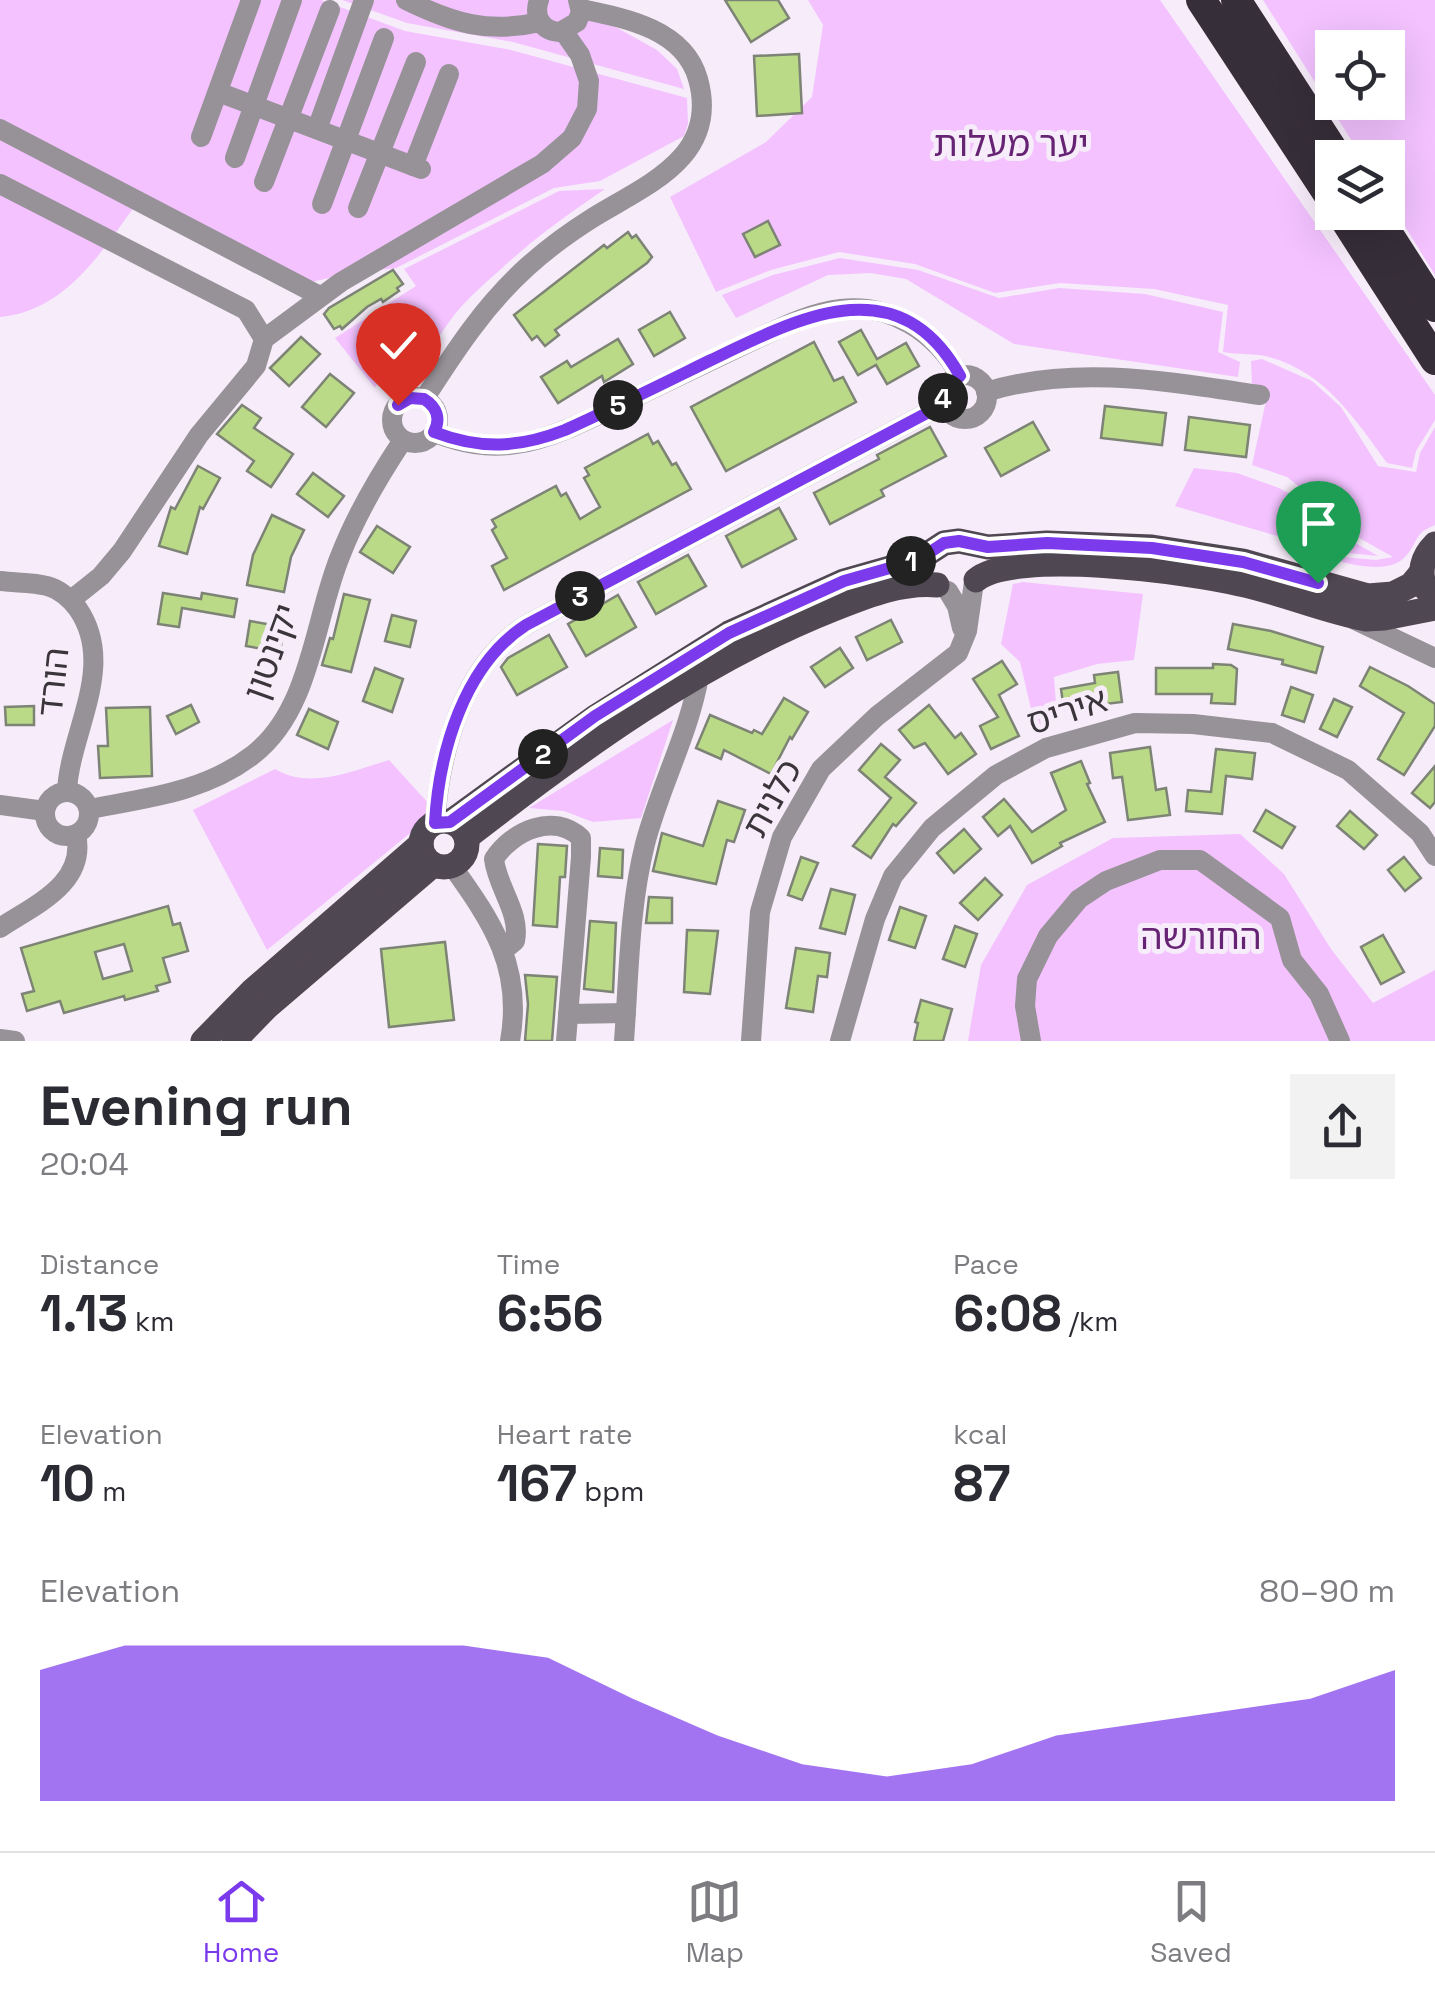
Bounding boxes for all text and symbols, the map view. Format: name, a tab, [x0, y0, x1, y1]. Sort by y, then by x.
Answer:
map controls	[1315, 30, 1405, 230]
button: locate	[1315, 30, 1405, 120]
park label: יער מעלות	[933, 122, 1089, 166]
button: layers	[1315, 140, 1405, 230]
pin	[356, 303, 441, 406]
icon: check	[371, 318, 426, 373]
pin: 4	[918, 373, 968, 423]
pin: 5	[593, 380, 643, 430]
text: 4	[934, 380, 952, 416]
text: 5	[610, 387, 626, 423]
pin	[1276, 481, 1361, 584]
icon: arrive	[1291, 496, 1346, 551]
pin: 1	[886, 536, 936, 586]
text: 1	[905, 543, 917, 579]
pin: 3	[555, 571, 605, 621]
text: 3	[571, 578, 589, 614]
street label: יקינטון	[233, 598, 309, 706]
street label: הורד	[27, 645, 79, 719]
street label: איריס	[1021, 677, 1113, 745]
pin: 2	[518, 729, 568, 779]
text: 2	[535, 736, 551, 772]
street label: כלנית	[733, 751, 811, 845]
park label: החורשה	[1140, 915, 1262, 959]
text: Evening run	[40, 1071, 353, 1141]
button: share	[1290, 1074, 1395, 1179]
text: 20:04	[40, 1144, 128, 1184]
text: Distance	[40, 1246, 159, 1282]
text: Time	[497, 1246, 560, 1282]
text: Pace	[953, 1246, 1019, 1282]
text: 1.13	[40, 1282, 128, 1346]
text: 6:56	[497, 1282, 603, 1346]
text: 6:08	[953, 1282, 1062, 1346]
text: km	[128, 1303, 174, 1339]
text: /km	[1062, 1303, 1118, 1339]
text: Elevation	[40, 1416, 163, 1452]
text: Heart rate	[497, 1416, 633, 1452]
text: kcal	[953, 1416, 1007, 1452]
text: 10	[40, 1452, 95, 1516]
text: 167	[497, 1452, 577, 1516]
text: 87	[953, 1452, 1011, 1516]
text: m	[95, 1473, 126, 1509]
text: bpm	[577, 1473, 644, 1509]
text: Elevation	[40, 1571, 180, 1611]
text: 80–90 m	[1259, 1571, 1395, 1611]
tab: Home	[203, 1874, 279, 1970]
tab: Map	[686, 1874, 744, 1970]
tab: Saved	[1150, 1874, 1232, 1970]

